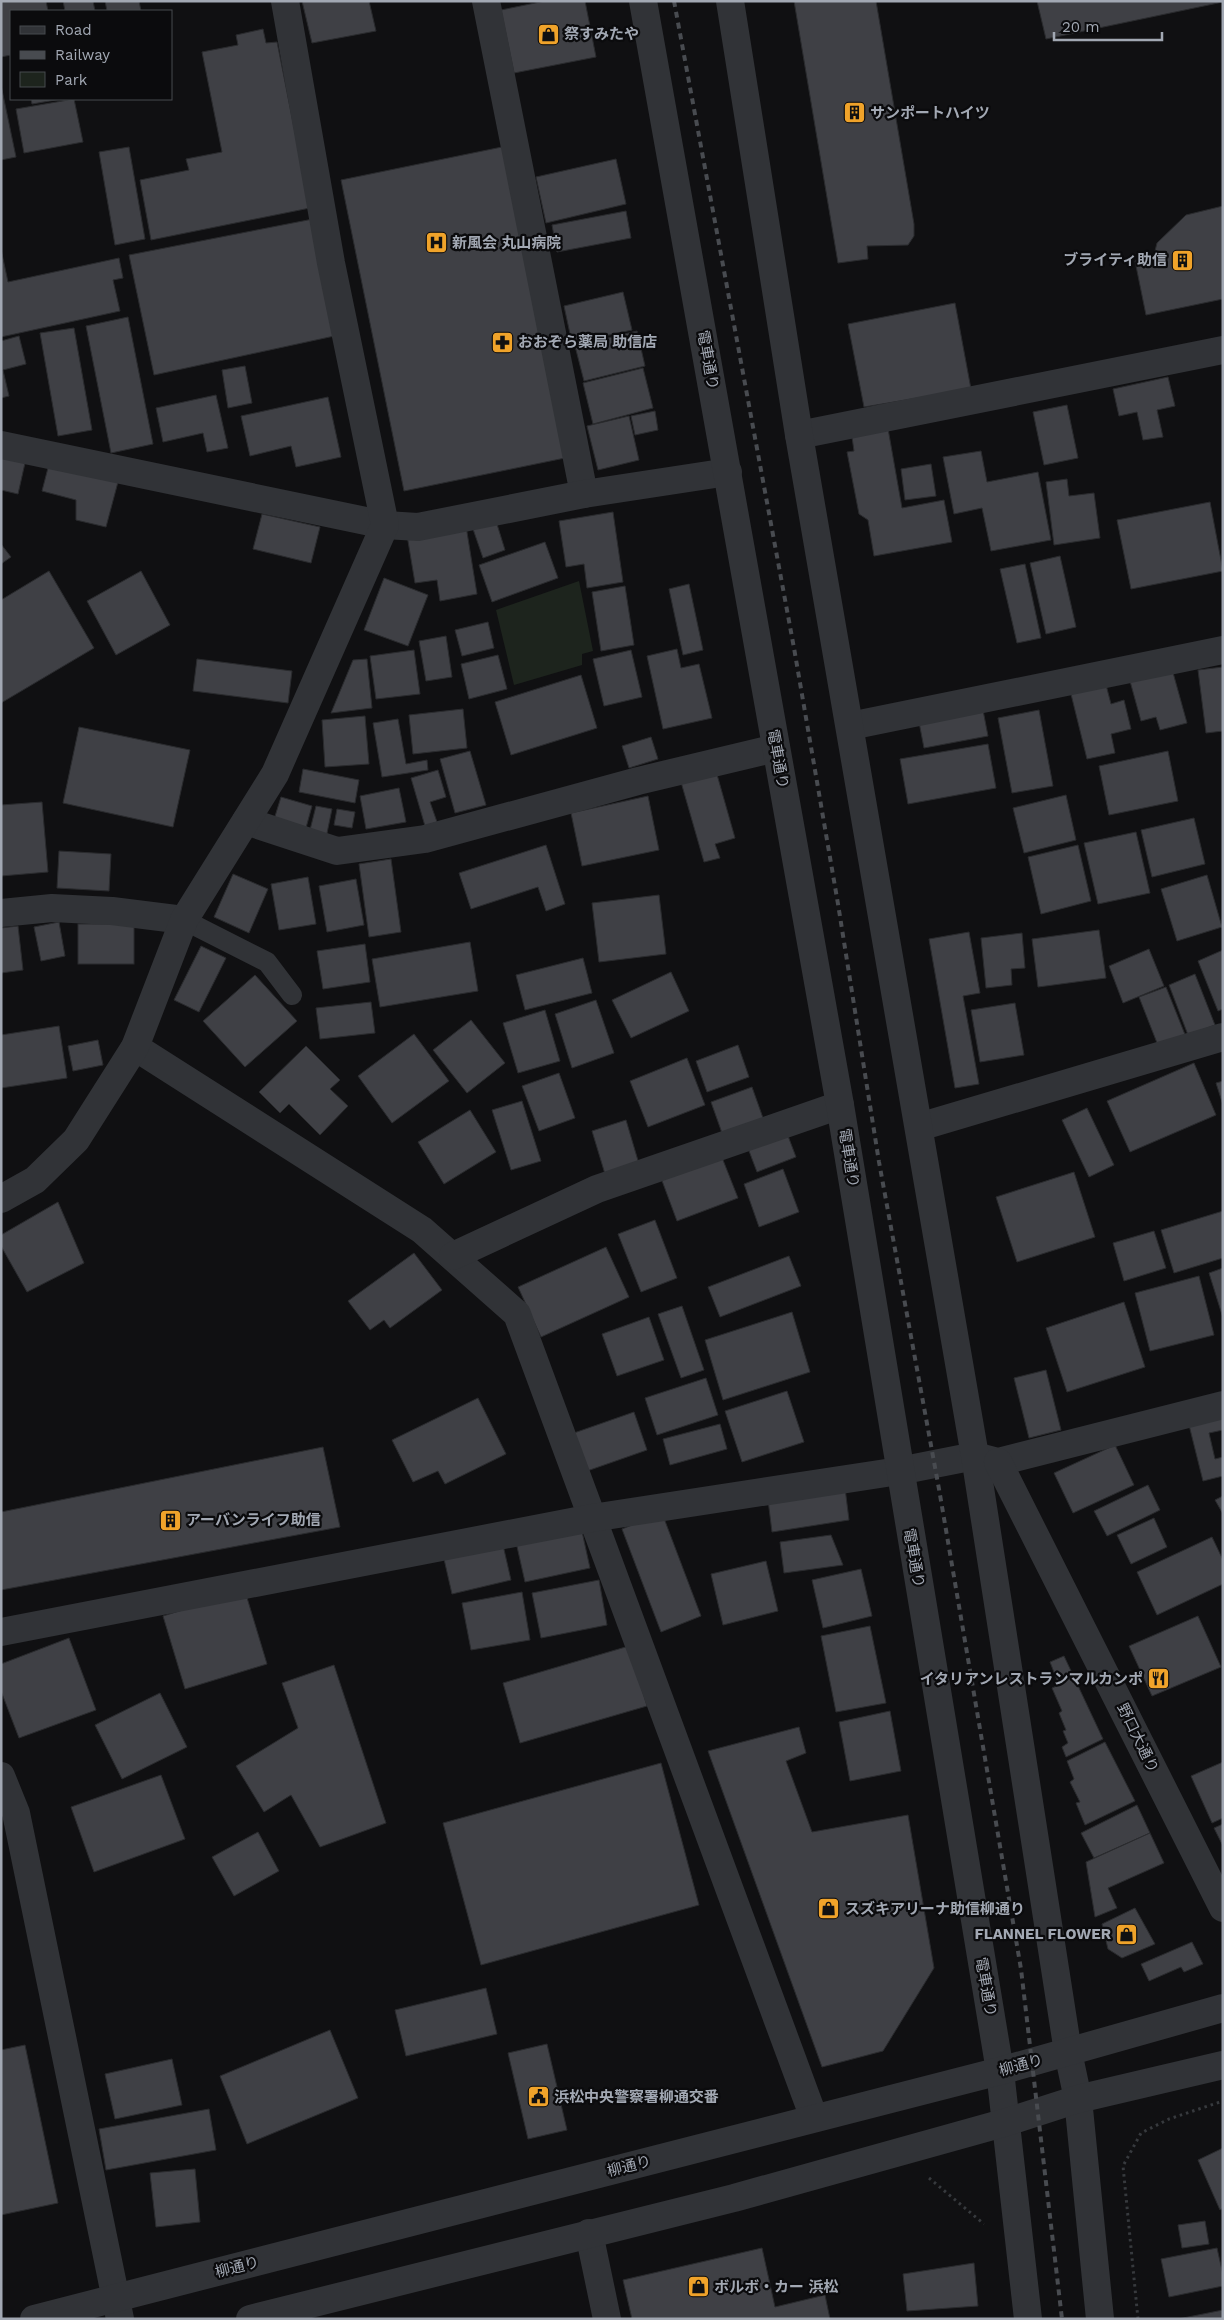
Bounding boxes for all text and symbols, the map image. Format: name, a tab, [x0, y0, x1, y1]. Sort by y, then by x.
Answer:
legend	[10, 10, 172, 100]
scale bar	[1054, 10, 1162, 42]
text: 20 m	[1062, 18, 1100, 36]
text: Road	[55, 21, 92, 39]
shop icon: 祭すみたや	[536, 22, 560, 46]
place label: 祭すみたや	[564, 25, 639, 43]
text: Railway	[55, 46, 110, 64]
text: Park	[55, 71, 88, 89]
building icon: サンポートハイツ	[842, 101, 866, 125]
place label: サンポートハイツ	[870, 104, 990, 122]
hospital icon: 新風会 丸山病院	[424, 231, 448, 255]
place label: 新風会 丸山病院	[452, 234, 561, 252]
building icon: ブライティ助信	[1171, 248, 1195, 272]
place label: ブライティ助信	[1063, 251, 1167, 269]
street label: 電車通り	[694, 329, 722, 391]
pharmacy icon: おおぞら薬局 助信店	[490, 330, 514, 354]
place label: おおぞら薬局 助信店	[518, 333, 657, 351]
street label: 電車通り	[764, 728, 792, 790]
street label: 電車通り	[835, 1127, 863, 1189]
building icon: アーバンライフ助信	[158, 1508, 182, 1532]
place label: アーバンライフ助信	[186, 1511, 321, 1529]
street label: 電車通り	[900, 1527, 928, 1589]
restaurant icon: イタリアンレストランマルカンポ	[1147, 1667, 1171, 1691]
place label: イタリアンレストランマルカンポ	[920, 1670, 1143, 1688]
street label: 野口大通り	[1113, 1700, 1163, 1776]
shop icon: スズキアリーナ助信柳通り	[817, 1897, 841, 1921]
place label: スズキアリーナ助信柳通り	[845, 1900, 1025, 1918]
shop icon: FLANNEL FLOWER	[1115, 1922, 1139, 1946]
place label: FLANNEL FLOWER	[974, 1925, 1112, 1943]
street label: 電車通り	[972, 1956, 1000, 2018]
street label: 柳通り	[997, 2050, 1045, 2080]
public building icon: 浜松中央警察署柳通交番	[526, 2085, 550, 2109]
place label: 浜松中央警察署柳通交番	[554, 2088, 719, 2106]
street label: 柳通り	[605, 2152, 653, 2180]
street label: 柳通り	[213, 2253, 261, 2281]
shop icon: ボルボ・カー 浜松	[686, 2275, 710, 2299]
place label: ボルボ・カー 浜松	[714, 2278, 838, 2296]

